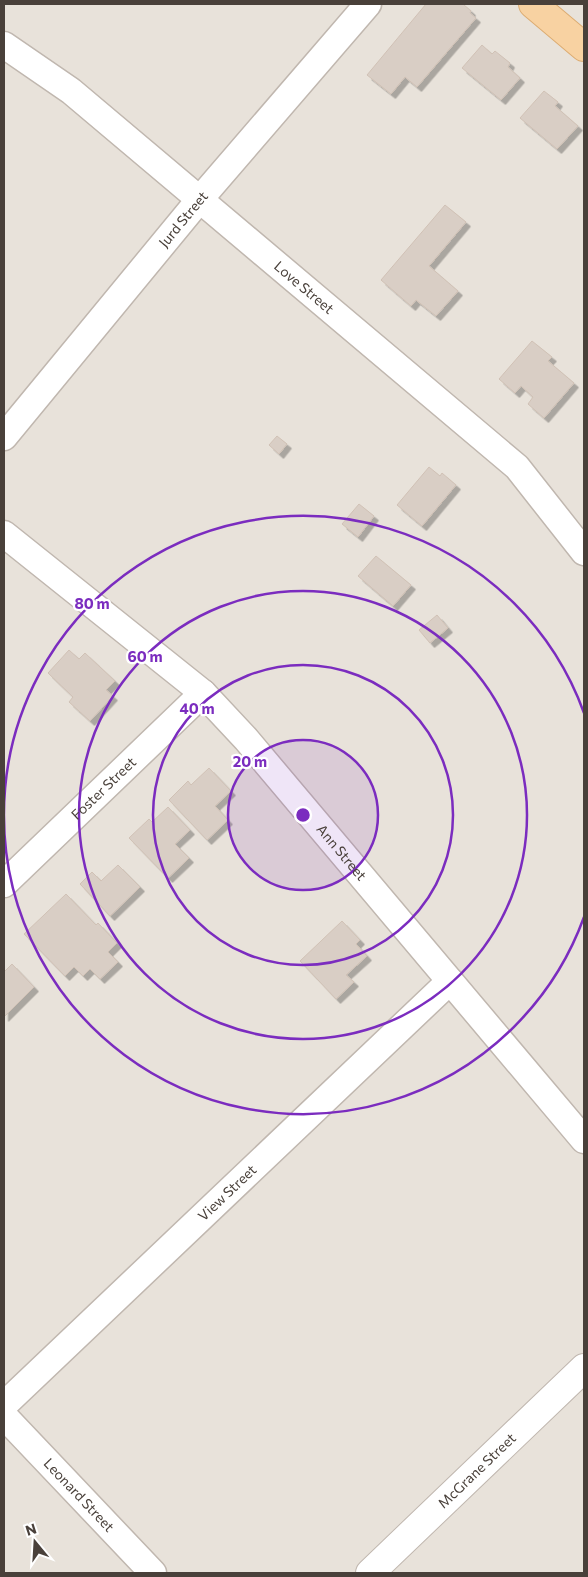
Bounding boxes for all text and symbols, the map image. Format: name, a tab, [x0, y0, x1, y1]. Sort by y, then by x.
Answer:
street label: Jurd Street	[155, 187, 211, 251]
street label: Love Street	[271, 257, 338, 317]
text: 80 m	[74, 594, 110, 612]
text: 60 m	[127, 647, 163, 665]
text: 40 m	[179, 699, 215, 717]
text: 20 m	[233, 752, 267, 770]
street label: Foster Street	[67, 753, 139, 823]
centre of rings	[294, 806, 312, 824]
street label: Ann Street	[314, 821, 371, 884]
street label: View Street	[194, 1161, 260, 1224]
street label: McGrane Street	[434, 1429, 519, 1511]
street label: Leonard Street	[41, 1454, 118, 1535]
north arrow	[10, 1517, 60, 1567]
text: N	[23, 1519, 38, 1539]

